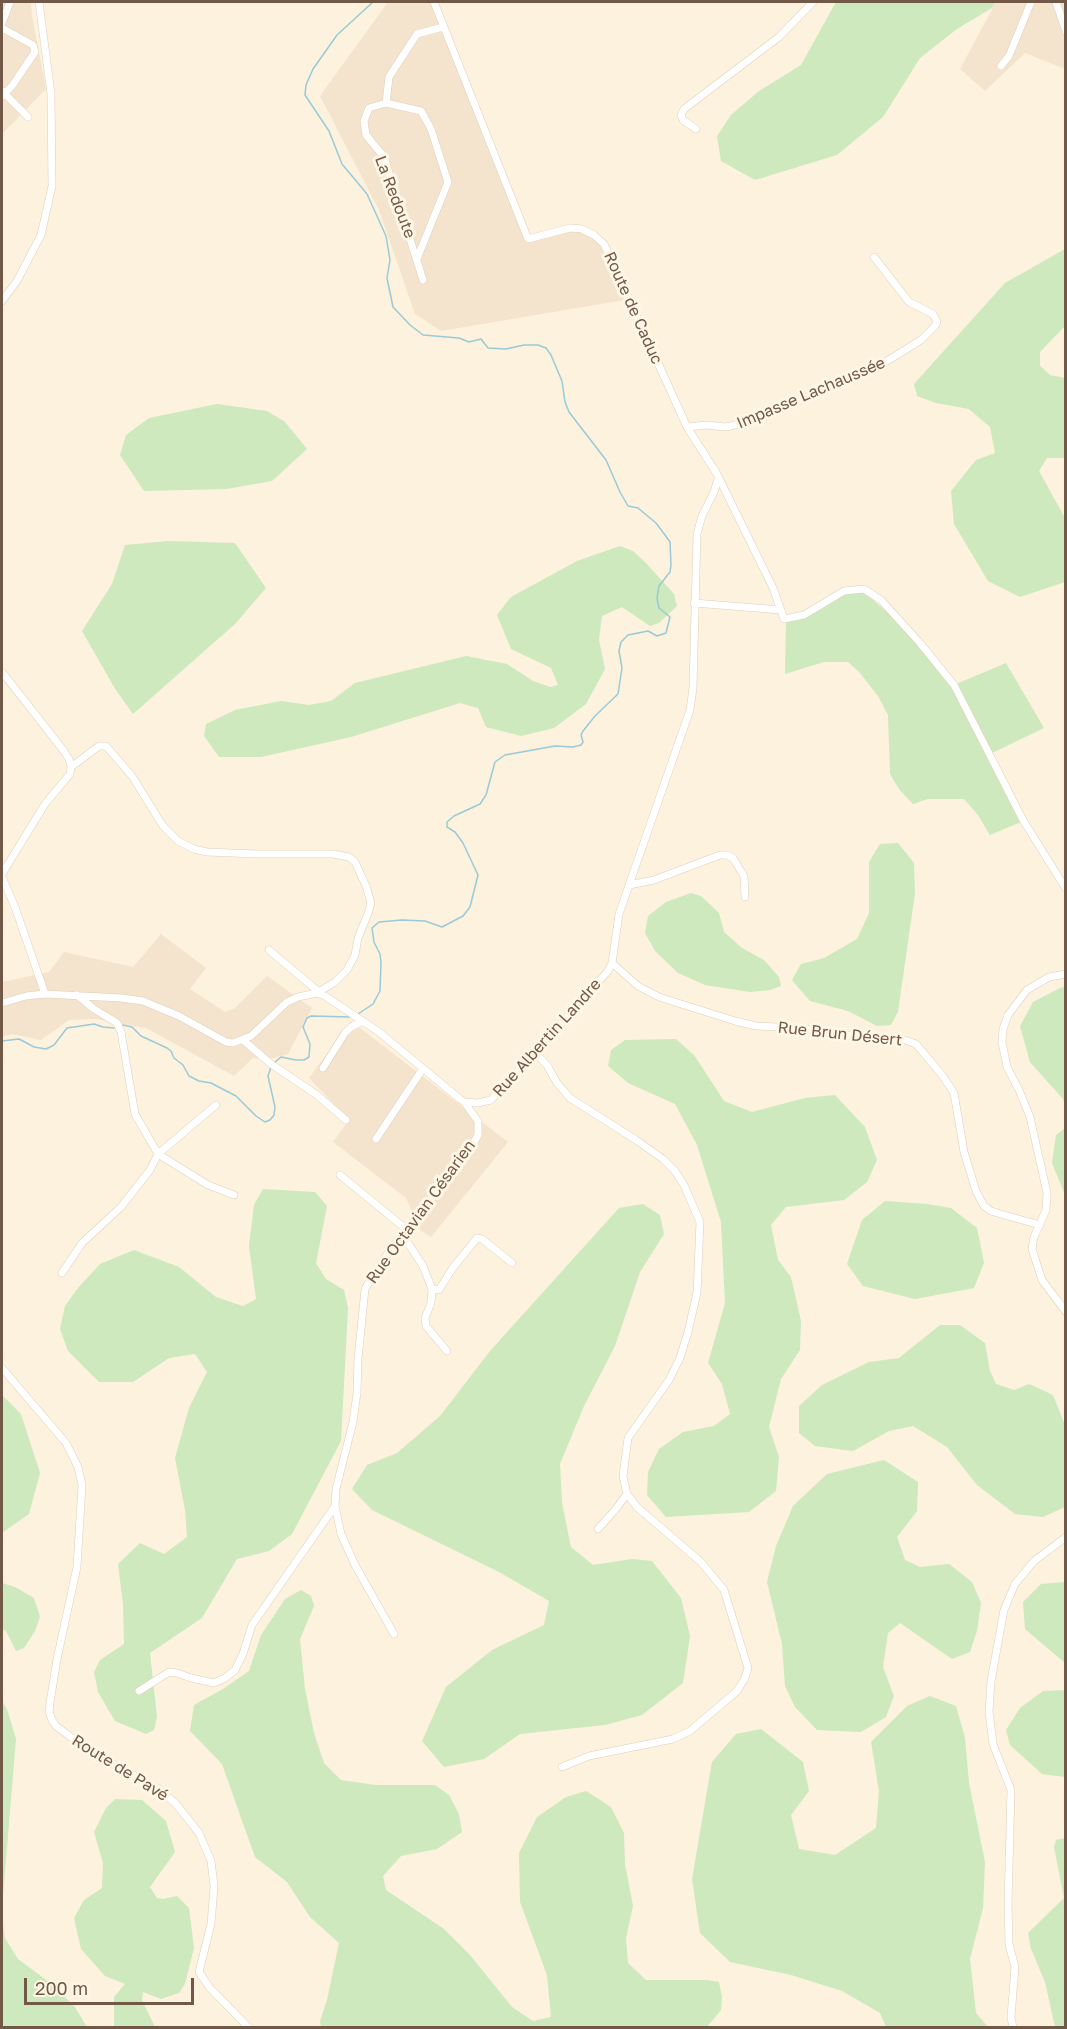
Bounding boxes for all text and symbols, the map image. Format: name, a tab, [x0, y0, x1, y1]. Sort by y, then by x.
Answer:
street label: La Redoute	[370, 153, 420, 241]
street label: Route de Caduc	[600, 249, 666, 367]
street label: Impasse Lachaussée	[734, 353, 888, 433]
street label: Rue Albertin Landre	[489, 975, 605, 1101]
street label: Rue Brun Désert	[777, 1018, 903, 1050]
street label: Rue Octavian Césarien	[362, 1137, 480, 1287]
street label: Route de Pavé	[68, 1731, 172, 1805]
scale bar	[27, 1966, 196, 2004]
text: 200 m	[35, 1977, 88, 1999]

